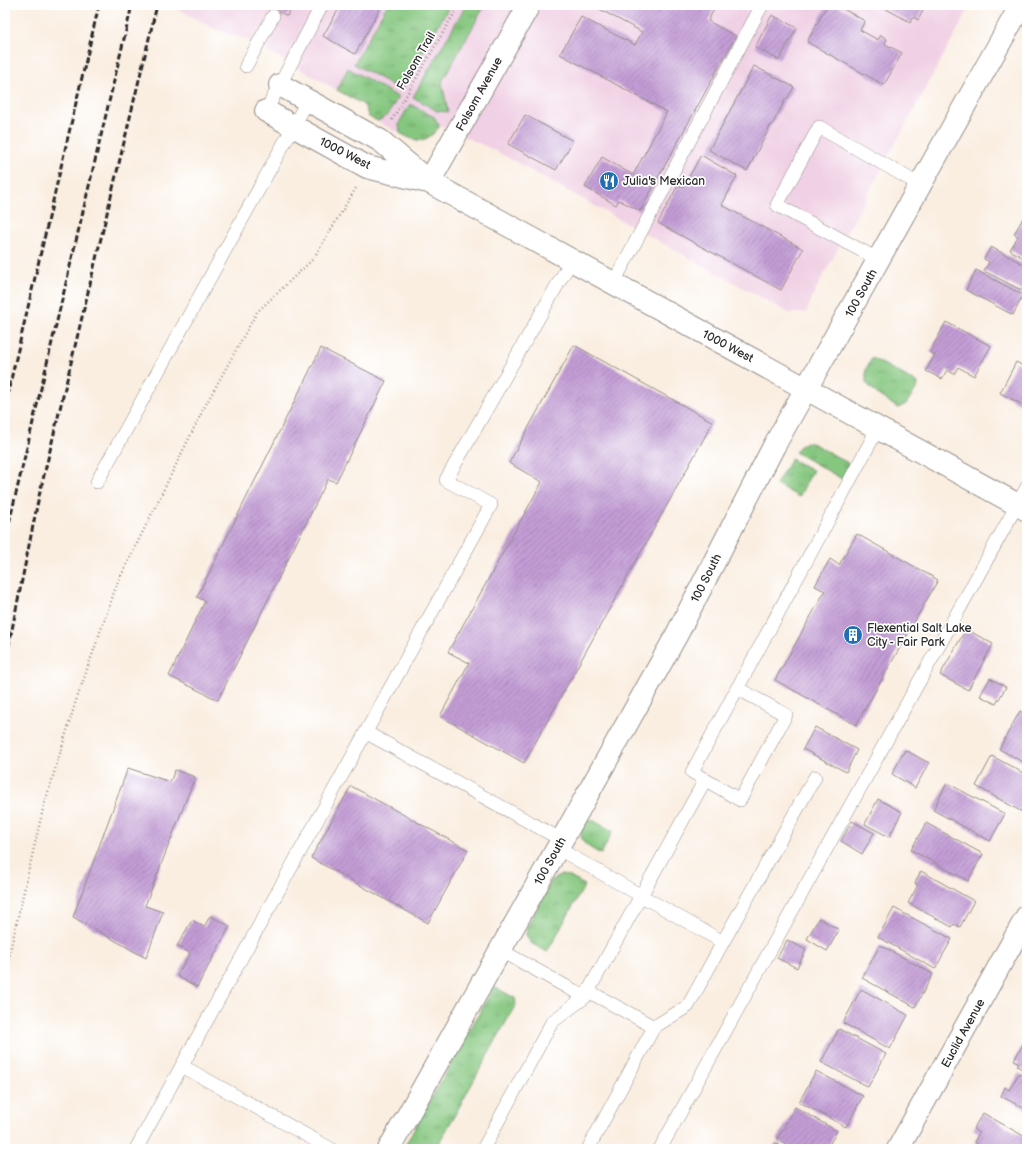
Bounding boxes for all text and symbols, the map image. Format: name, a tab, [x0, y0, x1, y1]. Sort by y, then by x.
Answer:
street label: Folsom Trail	[394, 29, 439, 93]
street label: Folsom Avenue	[453, 55, 506, 134]
street label: 1000 West	[317, 134, 373, 173]
restaurant icon: Julia's Mexican	[598, 170, 620, 192]
place label: Julia's Mexican	[623, 174, 705, 189]
street label: 100 South	[842, 266, 881, 320]
street label: 1000 West	[700, 327, 756, 366]
street label: 100 South	[688, 551, 725, 605]
place label: Flexential Salt Lake City - Fair Park	[867, 621, 972, 650]
building icon: Flexential Salt Lake City - Fair Park	[842, 624, 864, 646]
street label: 100 South	[531, 834, 570, 888]
street label: Euclid Avenue	[938, 996, 989, 1070]

